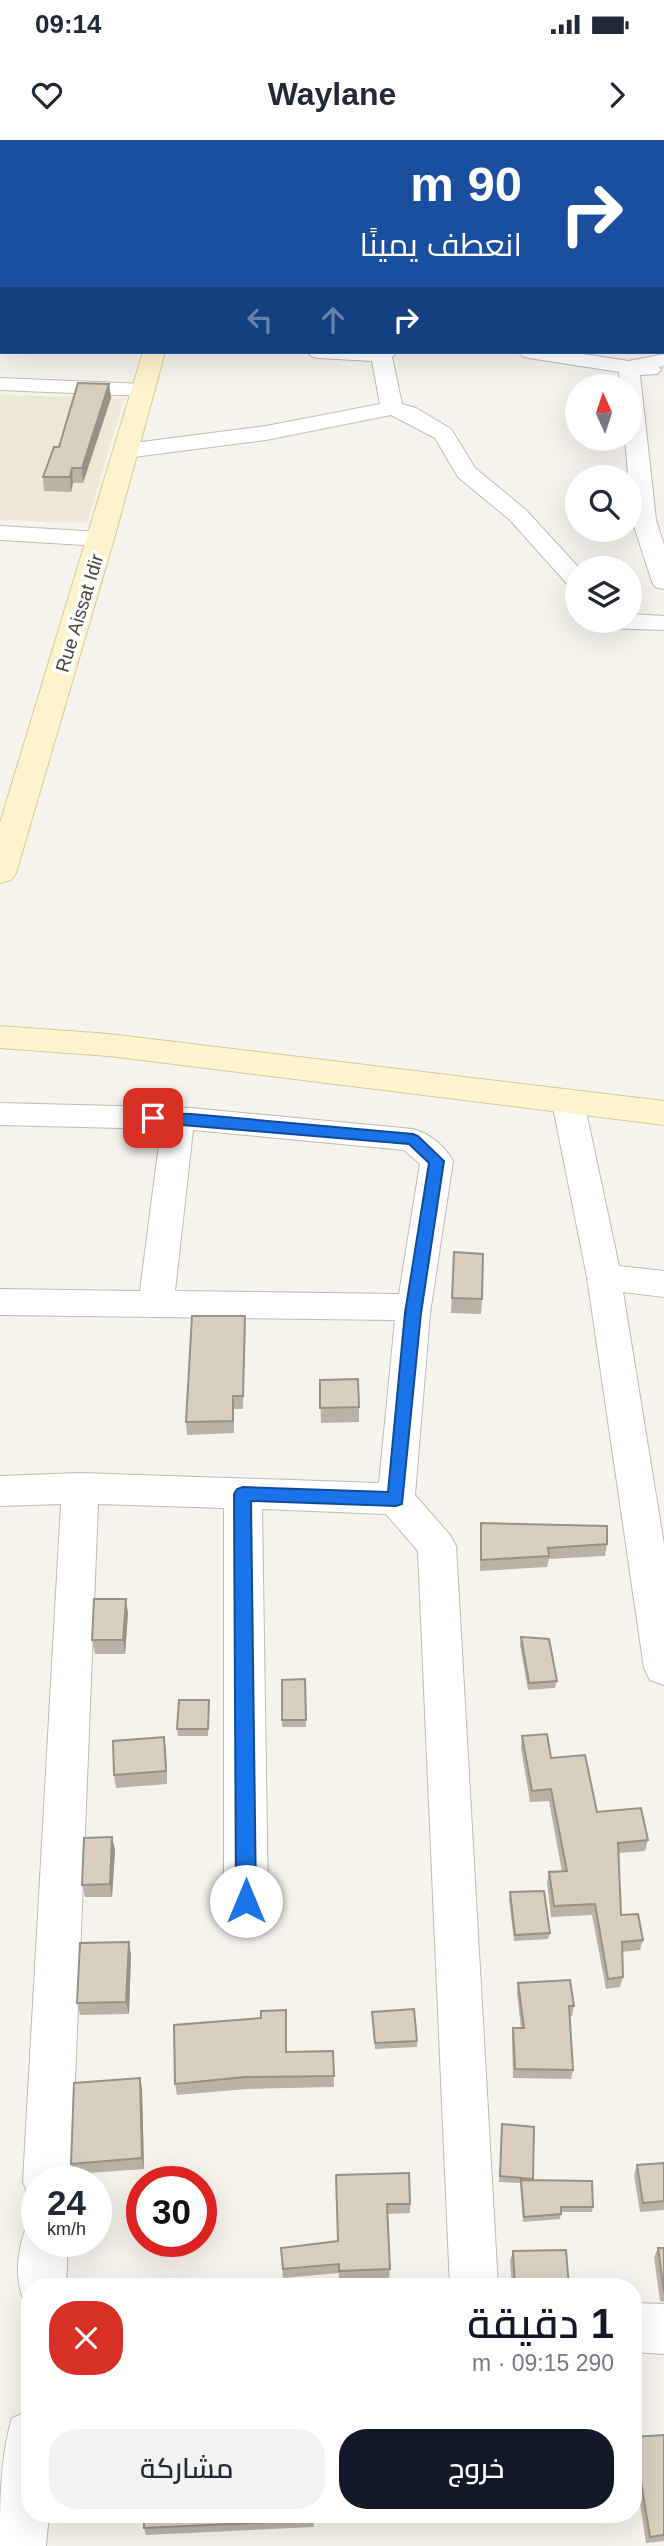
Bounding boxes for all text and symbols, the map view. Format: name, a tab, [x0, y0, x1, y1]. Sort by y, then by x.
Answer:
text: 09:14	[35, 9, 102, 39]
icon: heart	[28, 76, 66, 114]
text: Waylane	[268, 76, 396, 112]
icon: forward	[598, 76, 636, 114]
text: 90 m	[410, 157, 522, 211]
icon: right	[546, 168, 637, 259]
text: انعطف يمينًا	[359, 227, 522, 263]
icon: left	[241, 301, 279, 339]
icon: ahead	[314, 301, 352, 339]
icon: right	[387, 301, 425, 339]
north arrow	[565, 374, 642, 452]
map controls	[565, 374, 642, 633]
button: search	[565, 465, 642, 542]
street label: Rue Aissat Idir	[52, 551, 108, 675]
button: layers	[565, 556, 642, 633]
pin	[123, 1088, 183, 1148]
icon: arrive	[134, 1099, 172, 1137]
position arrow	[209, 1864, 283, 1938]
speed limit sign: 30	[126, 2166, 217, 2257]
text: 24	[47, 2183, 86, 2222]
text: km/h	[47, 2219, 86, 2239]
text: 1 دقيقة	[467, 2300, 614, 2347]
button: close	[49, 2301, 123, 2375]
text: 290 m · 09:15	[472, 2350, 614, 2376]
button: مشاركة	[49, 2429, 325, 2509]
button: خروج	[339, 2429, 614, 2509]

